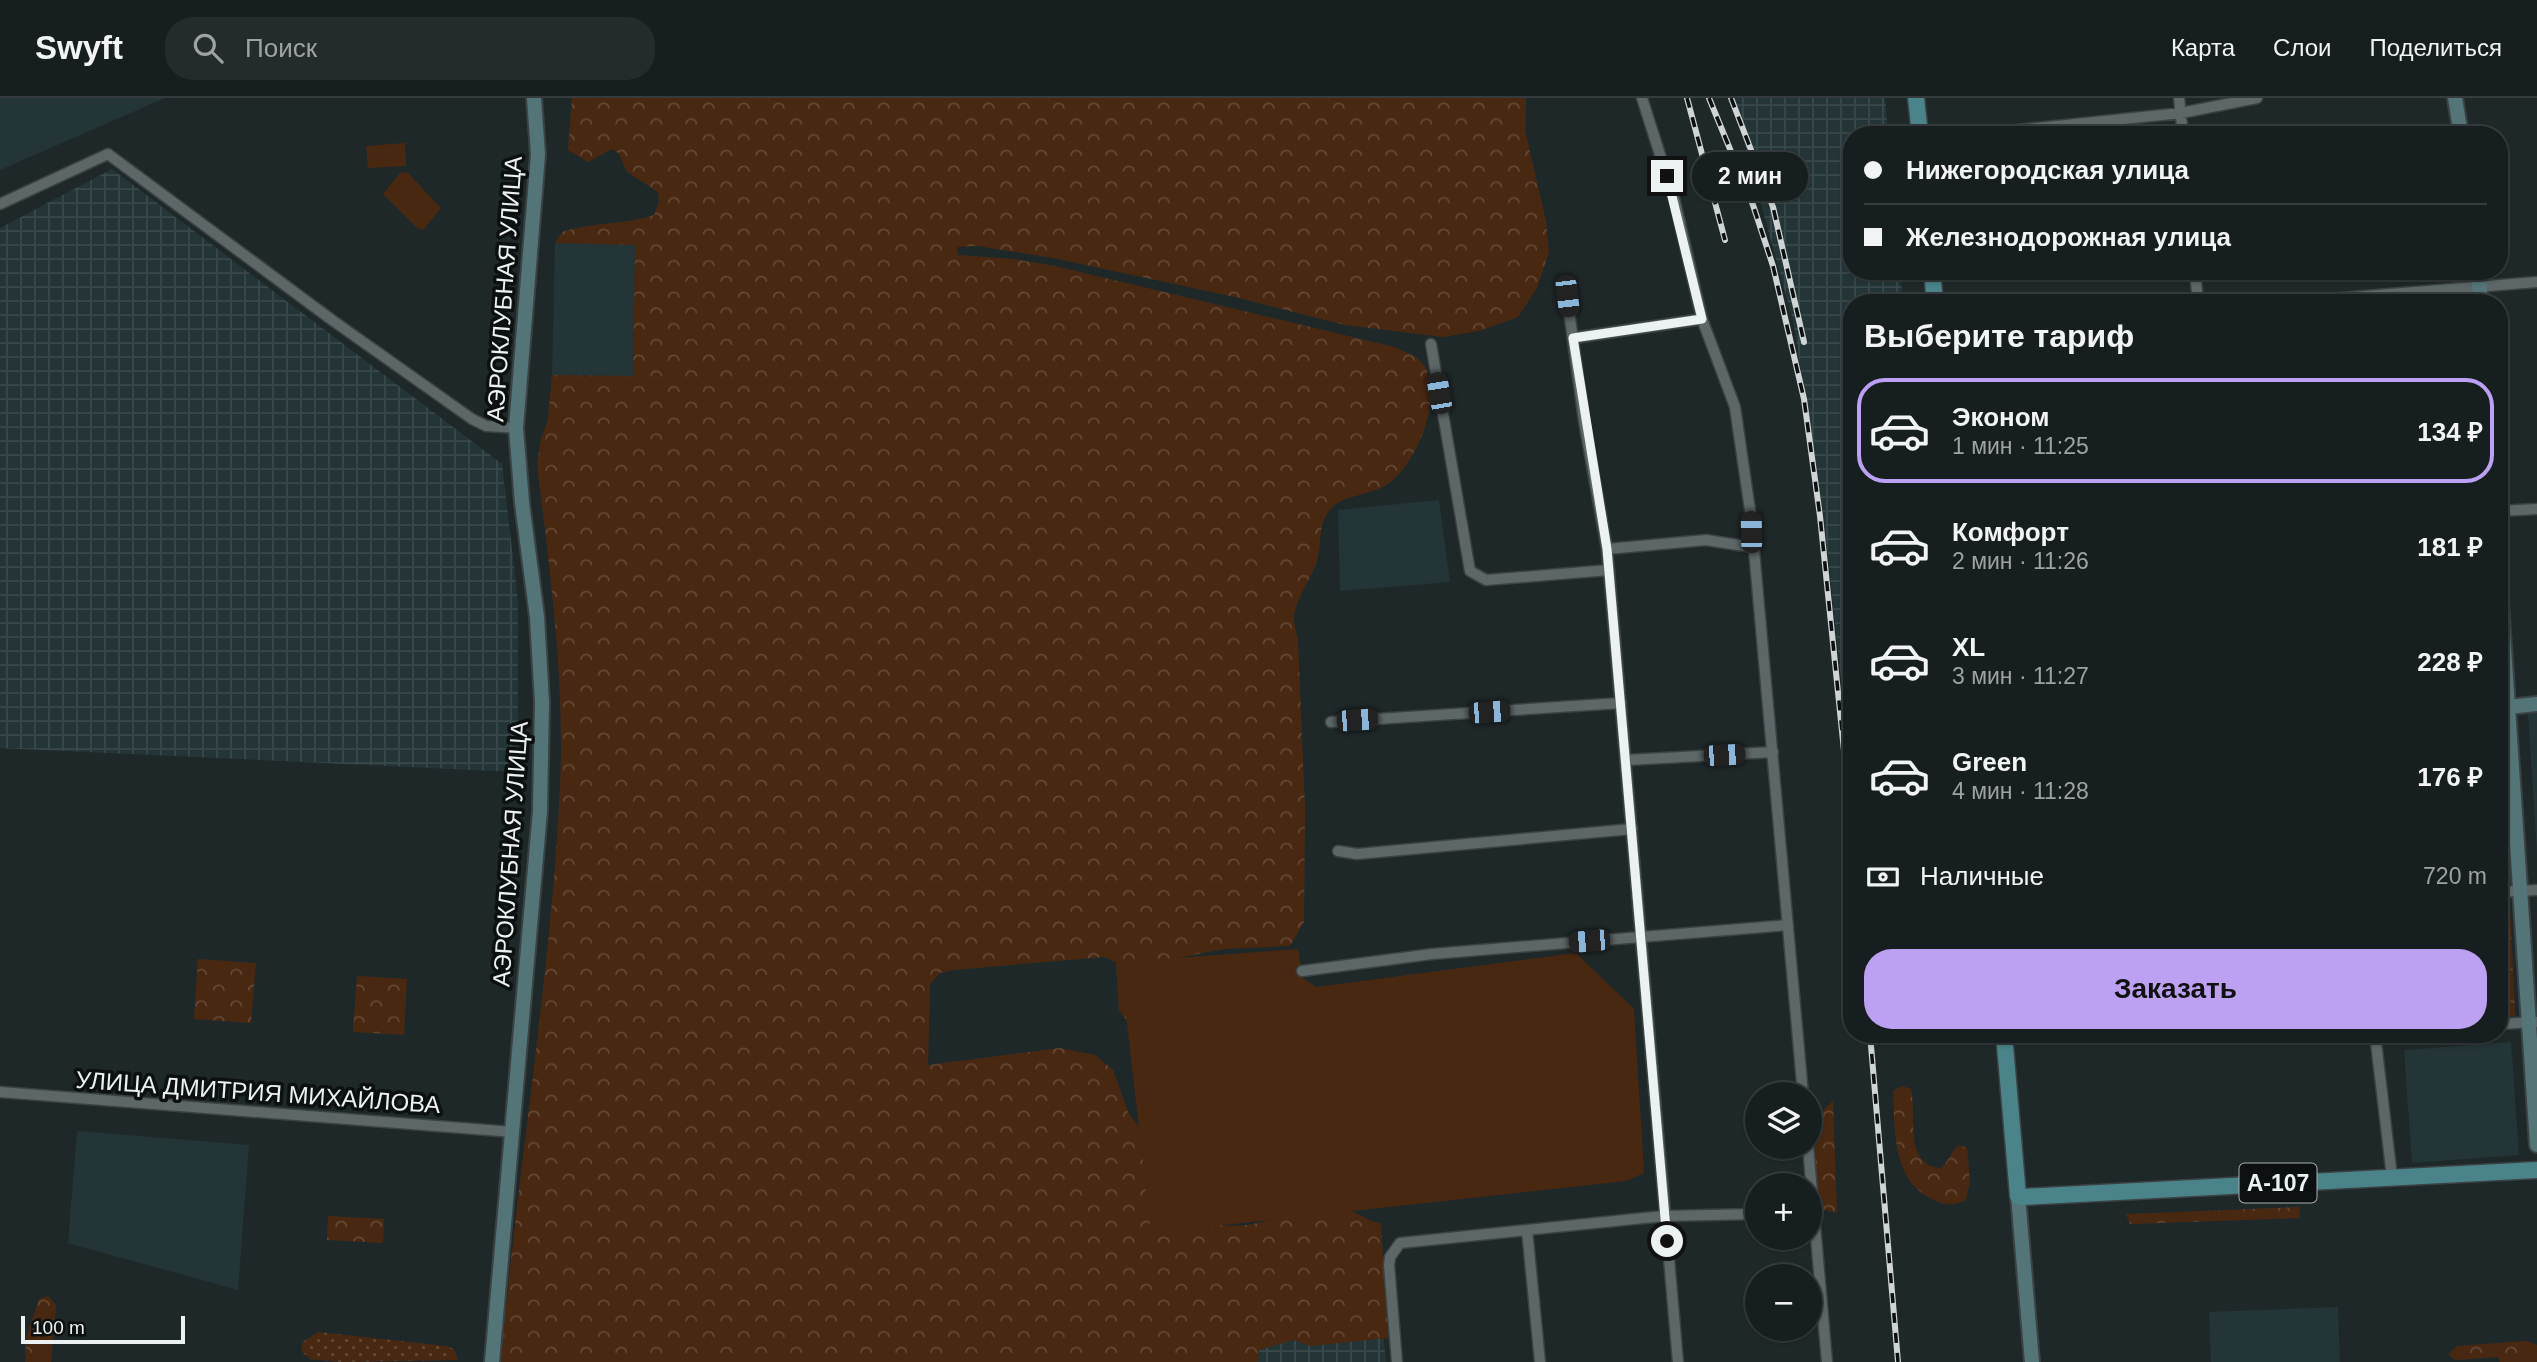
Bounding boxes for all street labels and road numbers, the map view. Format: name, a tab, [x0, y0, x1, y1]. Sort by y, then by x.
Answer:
street label: АЭРОКЛУБНАЯ УЛИЦА	[481, 155, 527, 423]
street label: АЭРОКЛУБНАЯ УЛИЦА	[487, 720, 533, 988]
street label: УЛИЦА ДМИТРИЯ МИХАЙЛОВА	[75, 1066, 441, 1118]
road number: А-107	[2240, 1164, 2316, 1202]

